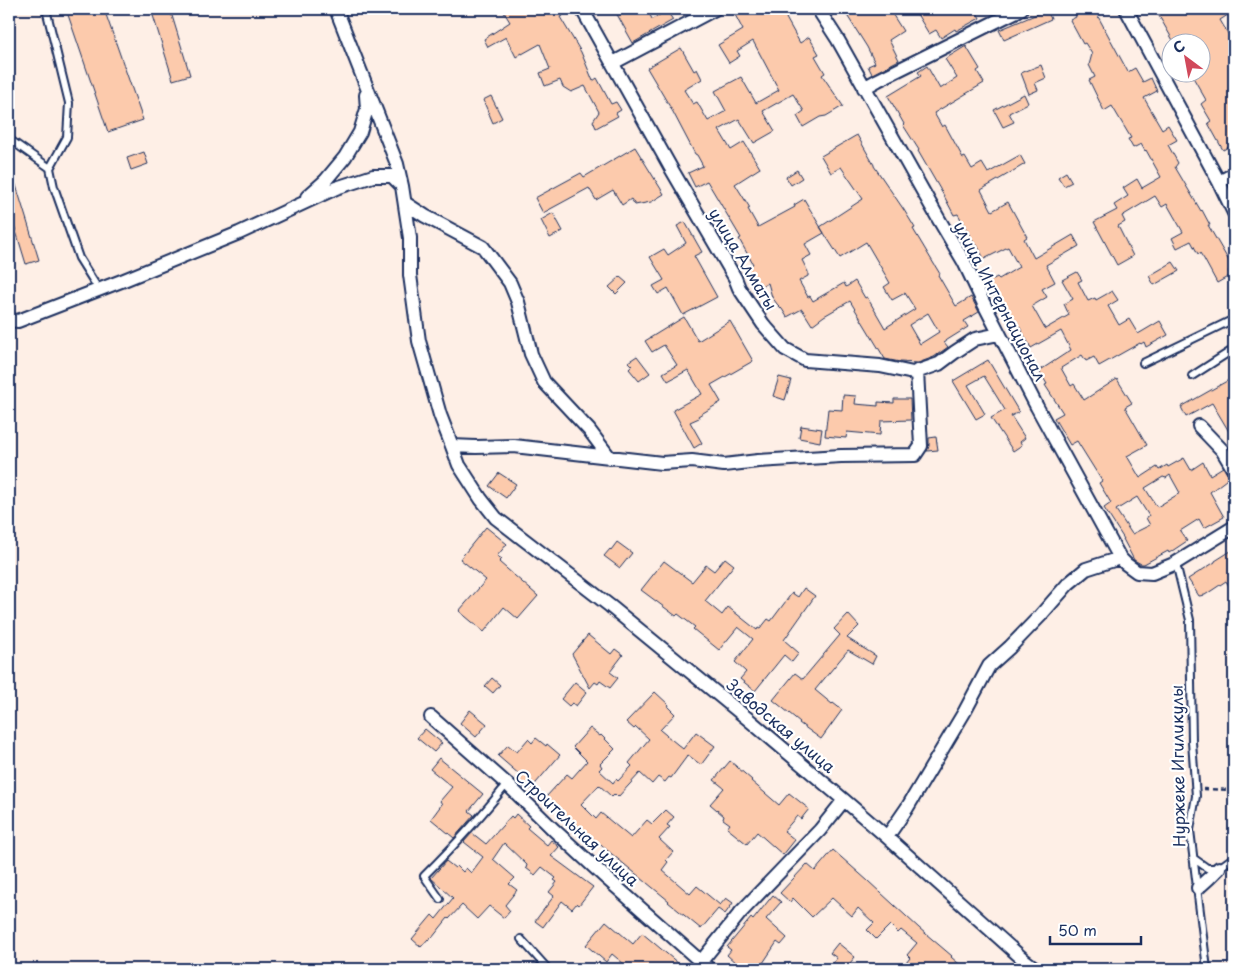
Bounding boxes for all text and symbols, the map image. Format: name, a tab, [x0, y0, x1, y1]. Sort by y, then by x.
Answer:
north arrow	[1160, 32, 1210, 82]
text: С	[1169, 35, 1189, 58]
street label: улица Алматы	[704, 203, 784, 314]
street label: улица Интернационал	[948, 216, 1053, 385]
street label: Заводская улица	[722, 673, 841, 778]
street label: Нуржеке Игиликулы	[1164, 685, 1190, 847]
street label: Строительная улица	[510, 763, 645, 891]
scale bar	[1050, 913, 1142, 945]
text: 50 m	[1058, 918, 1097, 941]

